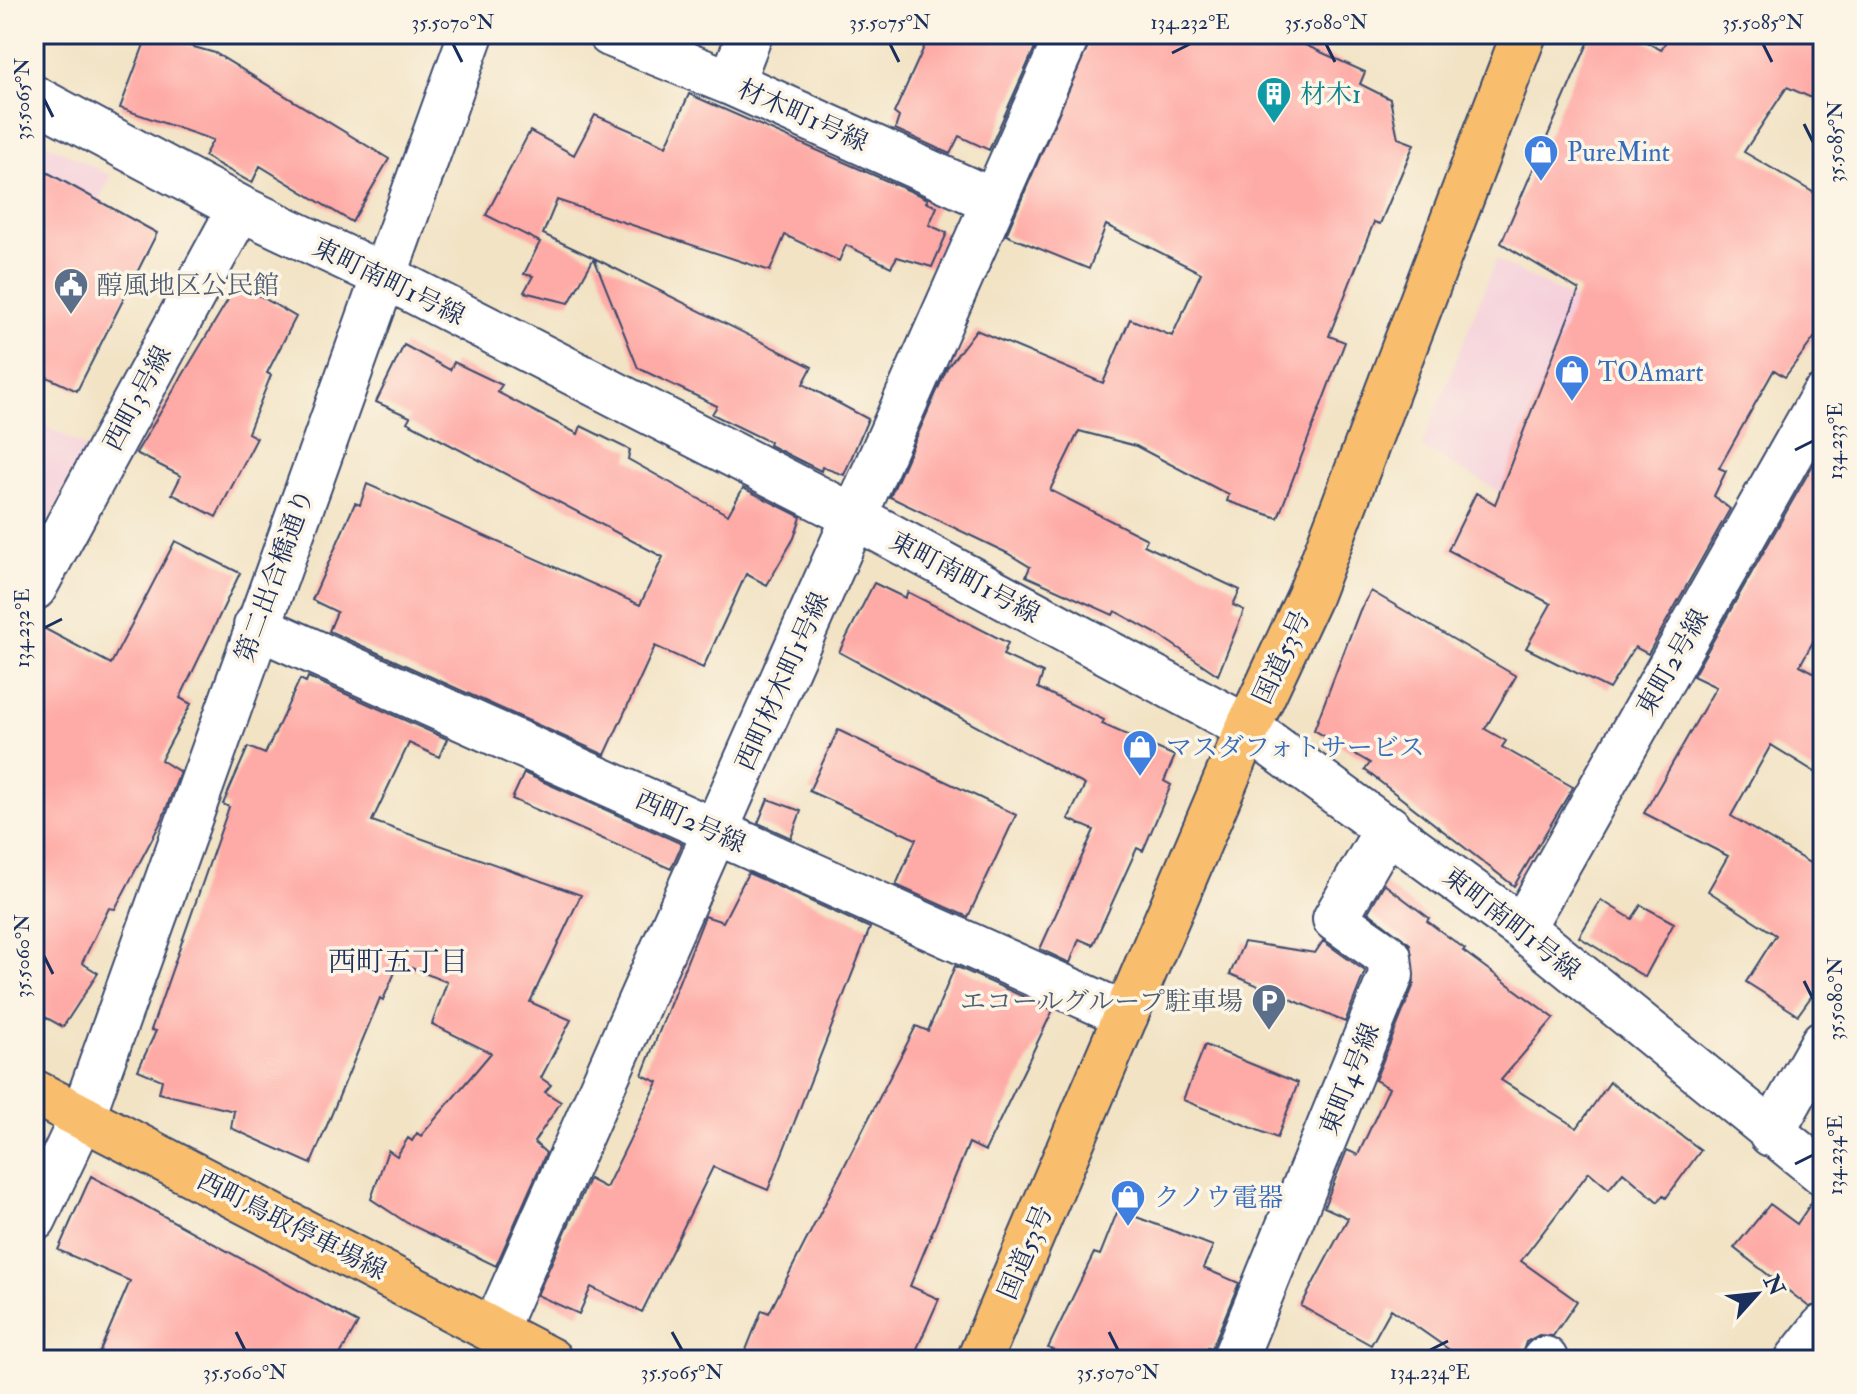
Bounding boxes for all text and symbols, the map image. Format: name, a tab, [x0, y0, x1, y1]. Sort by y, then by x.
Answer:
text: 35.5070°N	[412, 10, 495, 35]
text: 35.5075°N	[849, 10, 931, 35]
text: 134.232°E	[1150, 10, 1230, 35]
text: 35.5080°N	[1284, 10, 1368, 35]
text: 35.5085°N	[1722, 10, 1804, 35]
text: 35.5065°N	[10, 58, 35, 140]
street label: 材木町1号線	[732, 73, 873, 159]
building icon: 材木1	[1255, 75, 1293, 125]
place label: 材木1	[1300, 79, 1361, 111]
text: 35.5085°N	[1823, 101, 1848, 183]
shop icon: PureMint	[1522, 133, 1560, 183]
place label: PureMint	[1567, 137, 1670, 169]
street label: 東町南町1号線	[307, 231, 470, 333]
public building icon: 醇風地区公民館	[52, 266, 90, 316]
place label: 醇風地区公民館	[97, 270, 279, 302]
street label: 西町3号線	[97, 341, 179, 456]
shop icon: TOAmart	[1553, 353, 1591, 403]
place label: TOAmart	[1598, 357, 1704, 389]
text: 134.233°E	[1823, 403, 1848, 479]
street label: 第二出合橋通り	[229, 484, 321, 666]
street label: 東町南町1号線	[884, 525, 1045, 631]
text: 134.232°E	[10, 588, 35, 668]
street label: 西町材木町1号線	[729, 588, 836, 775]
street label: 東町2号線	[1630, 604, 1716, 721]
street label: 国道53号	[1246, 606, 1317, 709]
shop icon: マスダフォトサービス	[1121, 728, 1159, 778]
place label: マスダフォトサービス	[1166, 732, 1425, 764]
street label: 西町2号線	[631, 783, 751, 860]
street label: 東町南町1号線	[1436, 860, 1586, 987]
text: 35.5060°N	[10, 914, 35, 998]
district label: 西町五丁目	[328, 945, 468, 980]
text: 35.5080°N	[1823, 957, 1848, 1041]
parking icon: エコールグループ駐車場	[1250, 982, 1288, 1032]
place label: エコールグループ駐車場	[960, 986, 1243, 1018]
street label: 東町4号線	[1313, 1019, 1387, 1140]
text: 134.234°E	[1823, 1115, 1848, 1195]
street label: 西町鳥取停車場線	[192, 1164, 391, 1287]
shop icon: クノウ電器	[1109, 1178, 1147, 1228]
place label: クノウ電器	[1154, 1182, 1283, 1214]
street label: 国道53号	[992, 1200, 1060, 1304]
north arrow	[1717, 1254, 1797, 1334]
text: N	[1757, 1269, 1791, 1301]
text: 35.5060°N	[203, 1360, 287, 1385]
text: 35.5065°N	[641, 1360, 723, 1385]
text: 35.5070°N	[1077, 1360, 1160, 1385]
text: 134.234°E	[1390, 1360, 1470, 1385]

